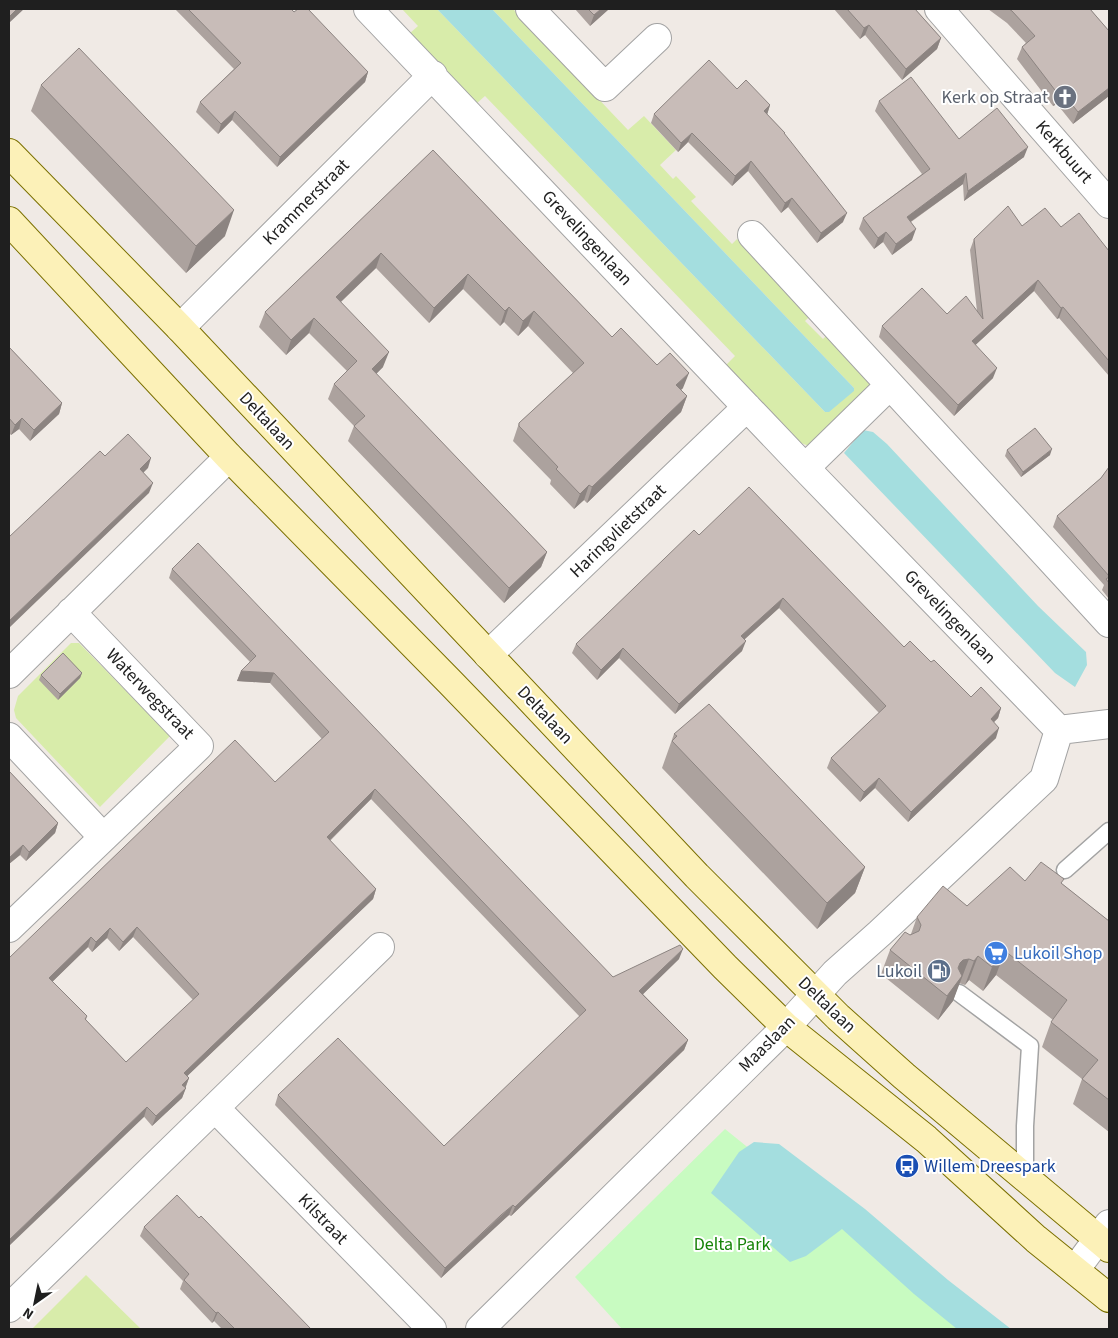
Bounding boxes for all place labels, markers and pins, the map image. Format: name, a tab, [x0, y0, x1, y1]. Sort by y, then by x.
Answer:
church icon: Kerk op Straat	[1052, 84, 1078, 110]
place label: Kerk op Straat	[942, 85, 1048, 110]
supermarket icon: Lukoil Shop	[983, 940, 1009, 966]
place label: Lukoil Shop	[1014, 941, 1102, 966]
fuel station icon: Lukoil	[926, 958, 952, 984]
place label: Lukoil	[876, 959, 922, 984]
bus stop icon: Willem Dreespark	[894, 1153, 920, 1179]
place label: Willem Dreespark	[924, 1154, 1056, 1179]

